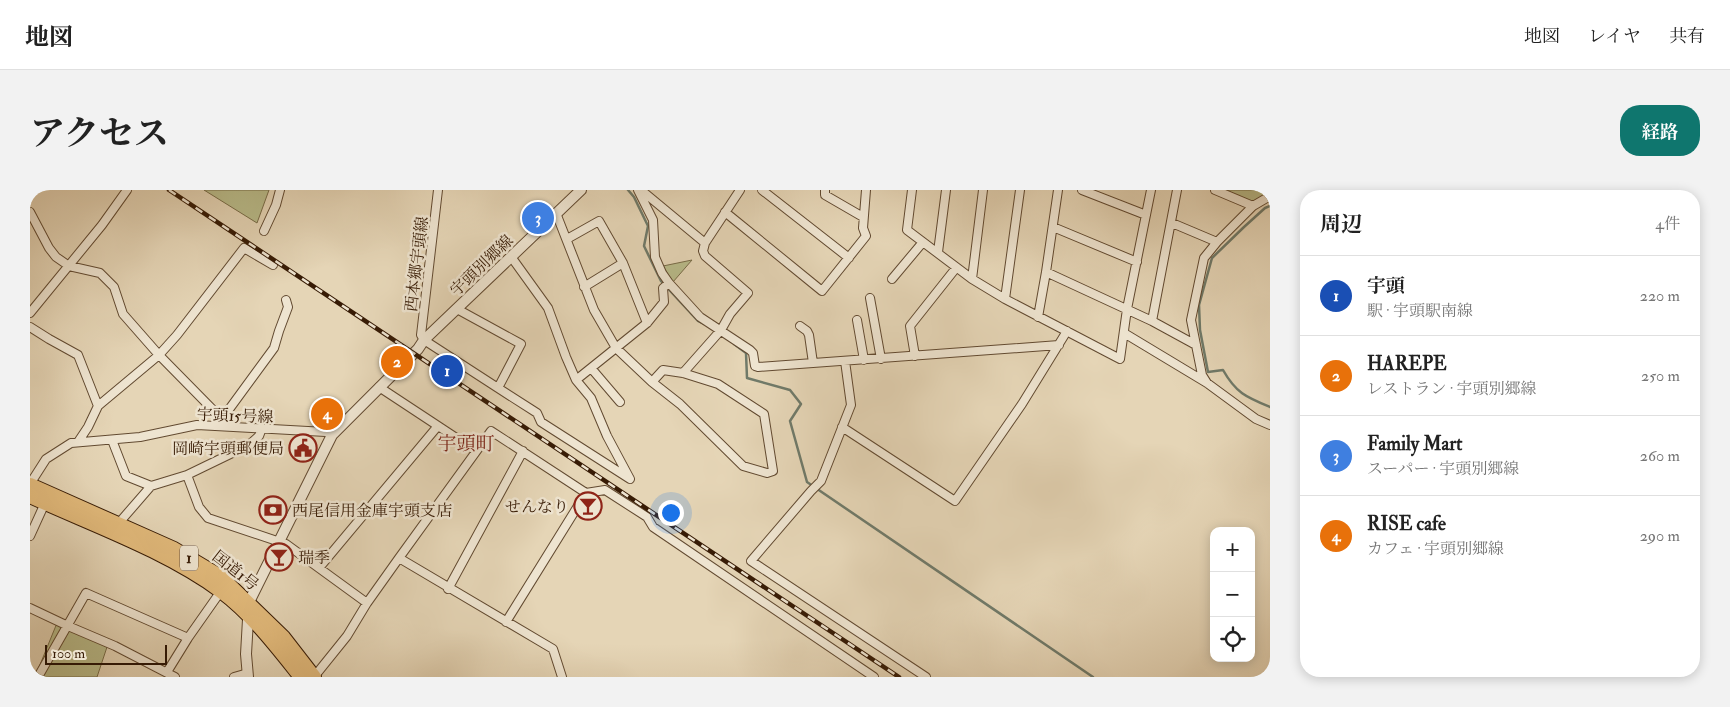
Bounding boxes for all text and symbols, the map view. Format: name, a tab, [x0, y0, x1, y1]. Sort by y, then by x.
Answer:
text: 地図	[25, 22, 73, 53]
text: 地図	[1524, 25, 1560, 48]
text: レイヤ	[1588, 25, 1641, 48]
text: 共有	[1669, 25, 1705, 48]
button: 経路	[1620, 105, 1700, 156]
text: アクセス	[30, 112, 169, 156]
pin: 3	[522, 199, 554, 237]
text: 周辺	[1320, 211, 1362, 238]
text: 4件	[1655, 214, 1680, 234]
street label: 西本郷宇頭線	[401, 215, 433, 313]
street label: 宇頭別郷線	[446, 231, 517, 301]
text: 宇頭	[1367, 274, 1405, 298]
text: 1	[1333, 286, 1339, 306]
text: 220 m	[1640, 286, 1680, 306]
text: 駅 · 宇頭駅南線	[1367, 301, 1473, 321]
pin: 2	[381, 343, 413, 381]
pin: 1	[431, 352, 463, 390]
text: HAREPE	[1367, 352, 1447, 376]
text: 2	[1332, 366, 1340, 386]
text: 250 m	[1641, 366, 1680, 386]
text: レストラン · 宇頭別郷線	[1367, 379, 1536, 399]
pin: 4	[311, 395, 343, 433]
street label: 宇頭15号線	[196, 405, 274, 427]
district label: 宇頭町	[437, 432, 495, 456]
text: Family Mart	[1367, 432, 1462, 456]
public building icon: 岡崎宇頭郵便局	[288, 433, 318, 463]
place label: 岡崎宇頭郵便局	[172, 439, 284, 459]
text: 3	[1333, 446, 1339, 466]
text: 260 m	[1640, 446, 1680, 466]
text: スーパー · 宇頭別郷線	[1367, 459, 1519, 479]
bar icon: せんなり	[573, 491, 603, 521]
bank icon: 西尾信用金庫宇頭支店	[258, 495, 288, 525]
place label: せんなり	[505, 497, 569, 517]
your location	[658, 500, 684, 526]
place label: 西尾信用金庫宇頭支店	[292, 501, 452, 521]
text: RISE cafe	[1367, 512, 1446, 536]
text: 4	[1332, 526, 1340, 546]
text: 290 m	[1640, 526, 1680, 546]
map controls	[1210, 527, 1255, 662]
button: +	[1210, 527, 1255, 572]
text: カフェ · 宇頭別郷線	[1367, 539, 1504, 559]
bar icon: 瑞季	[264, 542, 294, 572]
road number: 1	[180, 546, 198, 570]
street label: 国道1号	[208, 546, 263, 595]
place label: 瑞季	[298, 548, 330, 568]
button: −	[1210, 572, 1255, 617]
button: locate	[1210, 617, 1255, 662]
scale bar	[45, 642, 168, 665]
text: 100 m	[52, 645, 85, 662]

